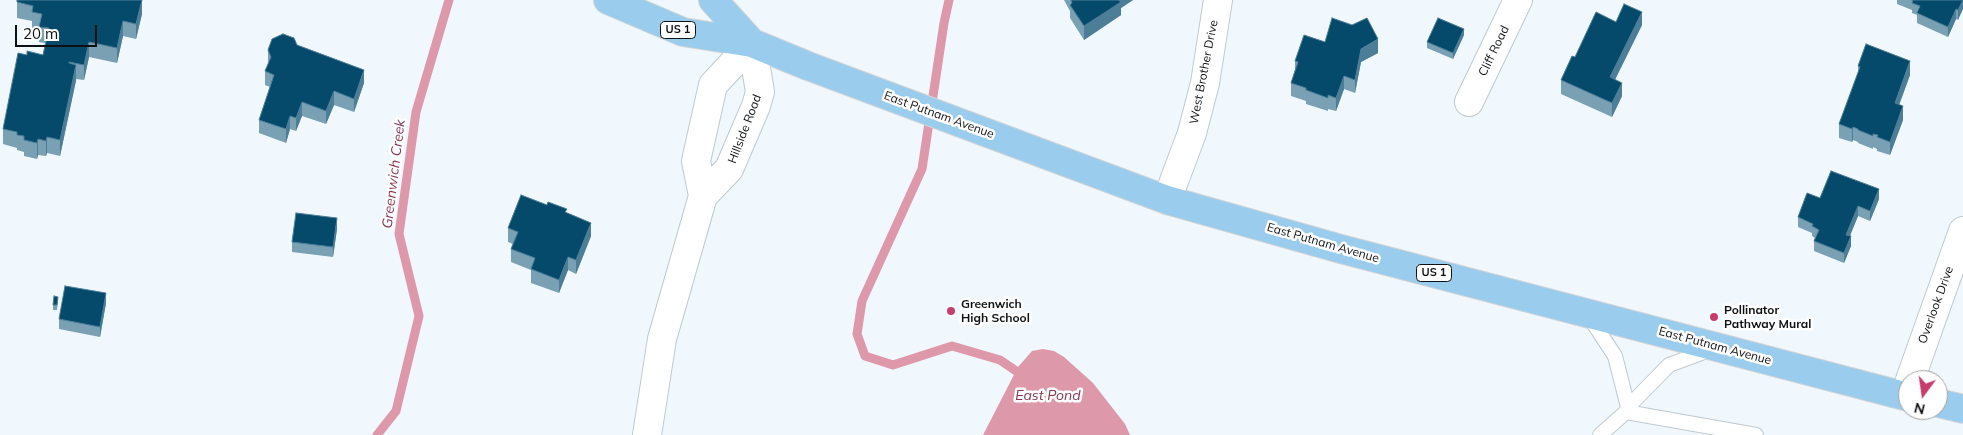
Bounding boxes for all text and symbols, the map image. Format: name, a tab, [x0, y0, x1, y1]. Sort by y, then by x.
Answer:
scale bar	[18, 15, 100, 47]
street label: West Brother Drive	[1187, 19, 1221, 125]
road number: US 1	[660, 22, 696, 38]
street label: Cliff Road	[1476, 23, 1512, 79]
text: 20 m	[23, 24, 58, 43]
street label: East Putnam Avenue	[882, 88, 996, 142]
street label: Hillside Road	[725, 92, 765, 166]
water label: Greenwich Creek	[379, 118, 409, 230]
street label: East Putnam Avenue	[1265, 220, 1381, 266]
road number: US 1	[1416, 264, 1452, 282]
street label: Overlook Drive	[1915, 264, 1957, 346]
place label: Greenwich High School	[961, 297, 1030, 325]
place label: Pollinator Pathway Mural	[1724, 303, 1811, 331]
marker: Greenwich High School	[945, 305, 957, 317]
marker: Pollinator Pathway Mural	[1708, 311, 1720, 323]
street label: East Putnam Avenue	[1657, 324, 1773, 368]
north arrow	[1898, 370, 1948, 420]
water label: East Pond	[1015, 388, 1081, 404]
text: N	[1912, 399, 1927, 419]

